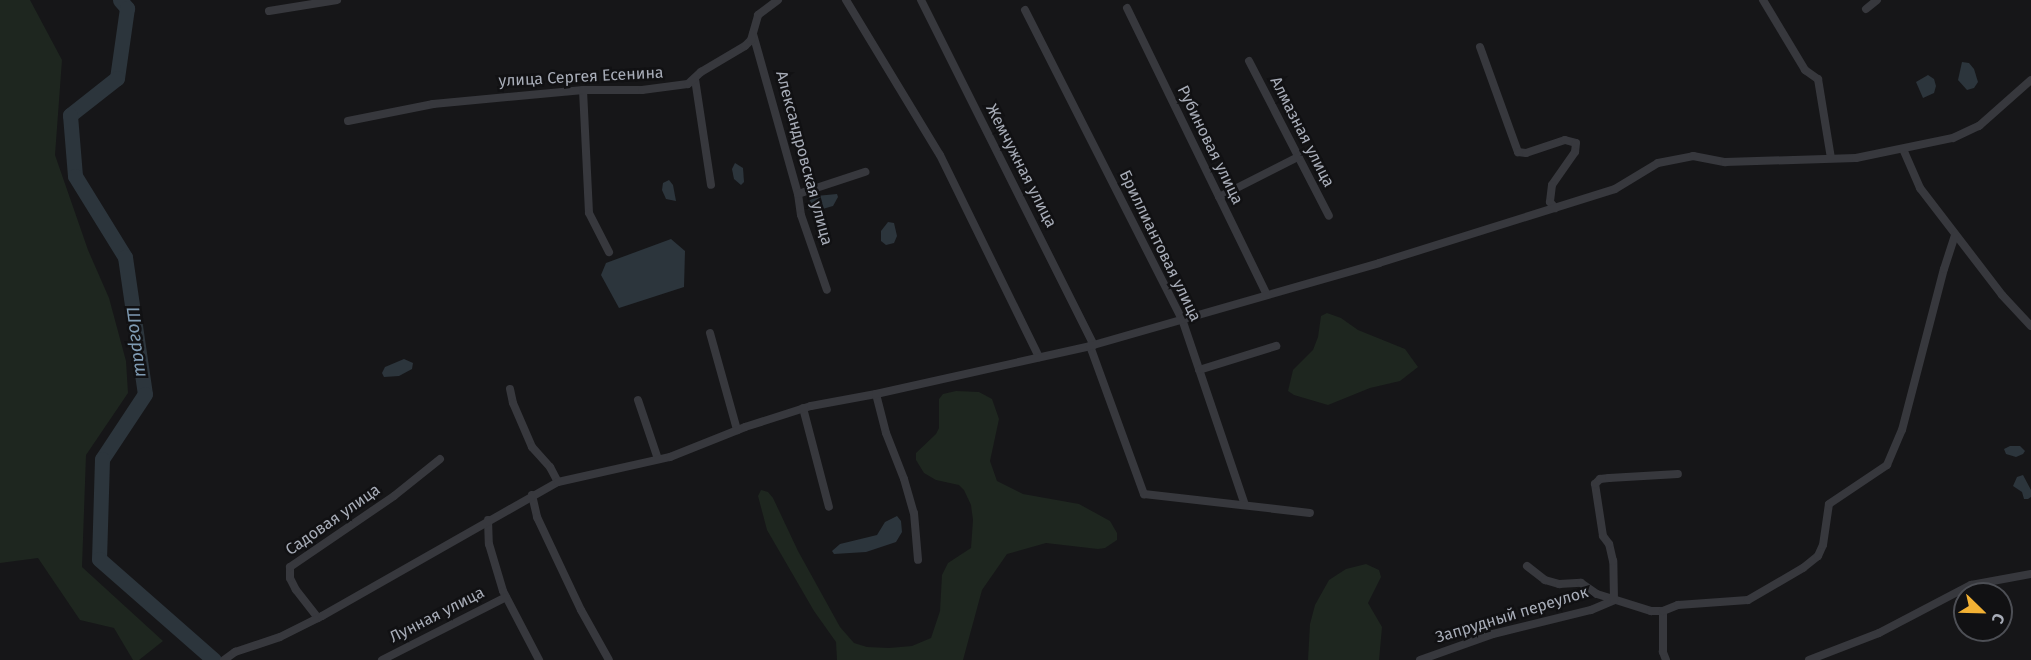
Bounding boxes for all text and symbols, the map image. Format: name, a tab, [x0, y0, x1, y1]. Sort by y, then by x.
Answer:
street label: улица Сергея Есенина	[498, 63, 664, 91]
street label: Александровская улица	[771, 69, 837, 247]
street label: Алмазная улица	[1266, 73, 1338, 191]
street label: Рубиновая улица	[1173, 82, 1247, 208]
street label: Жемчужная улица	[982, 101, 1060, 231]
street label: Бриллиантовая улица	[1115, 167, 1205, 325]
water label: Шограш	[121, 305, 153, 379]
street label: Садовая улица	[282, 480, 384, 560]
north arrow	[1953, 582, 2013, 642]
street label: Лунная улица	[386, 583, 488, 647]
street label: Запрудный переулок	[1433, 583, 1591, 647]
text: С	[1988, 610, 2009, 626]

